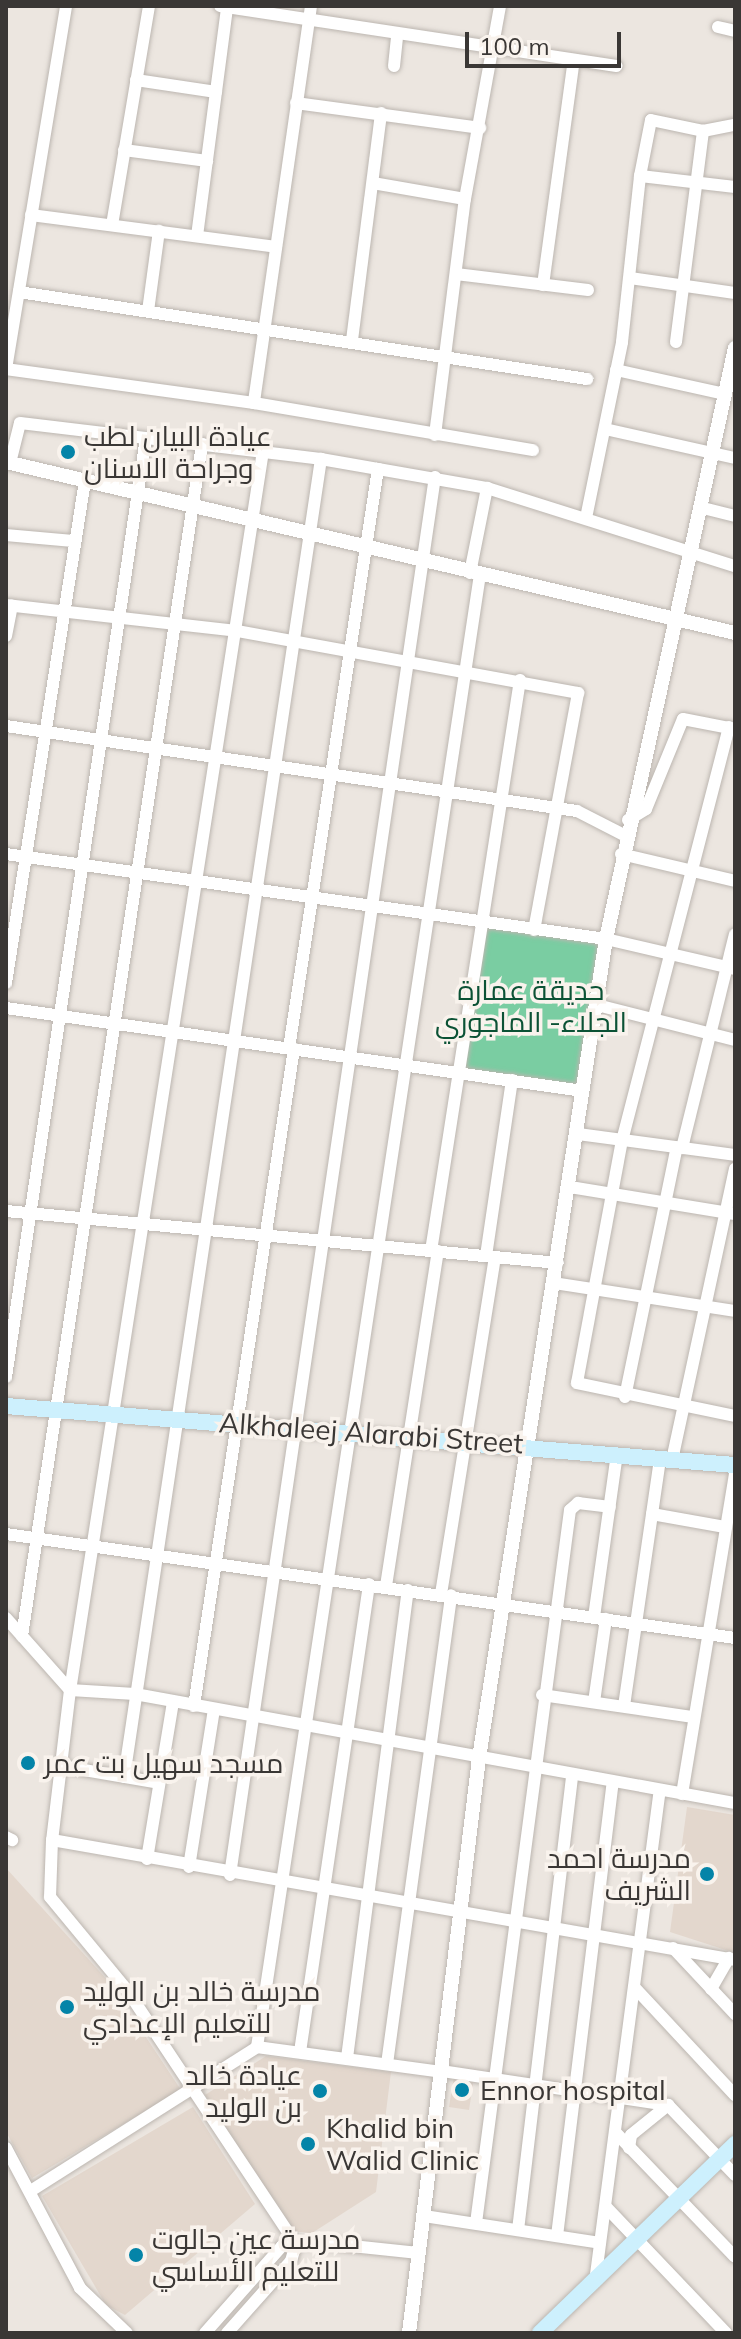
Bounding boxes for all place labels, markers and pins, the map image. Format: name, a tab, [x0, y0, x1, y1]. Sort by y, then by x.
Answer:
place label: عيادة البيان لطب وجراحة الاسنان	[84, 419, 272, 485]
marker: عيادة البيان لطب وجراحة الاسنان	[59, 443, 77, 461]
place label: مسجد سهيل بت عمر	[44, 1746, 284, 1780]
marker: مسجد سهيل بت عمر	[19, 1754, 37, 1772]
place label: مدرسة احمد الشريف	[547, 1841, 691, 1907]
marker: مدرسة احمد الشريف	[698, 1865, 716, 1883]
place label: مدرسة خالد بن الوليد للتعليم الإعدادي	[83, 1974, 320, 2040]
marker: مدرسة خالد بن الوليد للتعليم الإعدادي	[58, 1998, 76, 2016]
place label: عيادة خالد بن الوليد	[185, 2058, 302, 2124]
place label: Ennor hospital	[480, 2073, 666, 2107]
marker: Ennor hospital	[451, 2079, 473, 2101]
marker: عيادة خالد بن الوليد	[309, 2080, 331, 2102]
place label: Khalid bin Walid Clinic	[326, 2111, 479, 2177]
marker: Khalid bin Walid Clinic	[297, 2133, 319, 2155]
place label: مدرسة عين جالوت للتعليم الأساسي	[152, 2222, 360, 2288]
marker: مدرسة عين جالوت للتعليم الأساسي	[127, 2246, 145, 2264]

